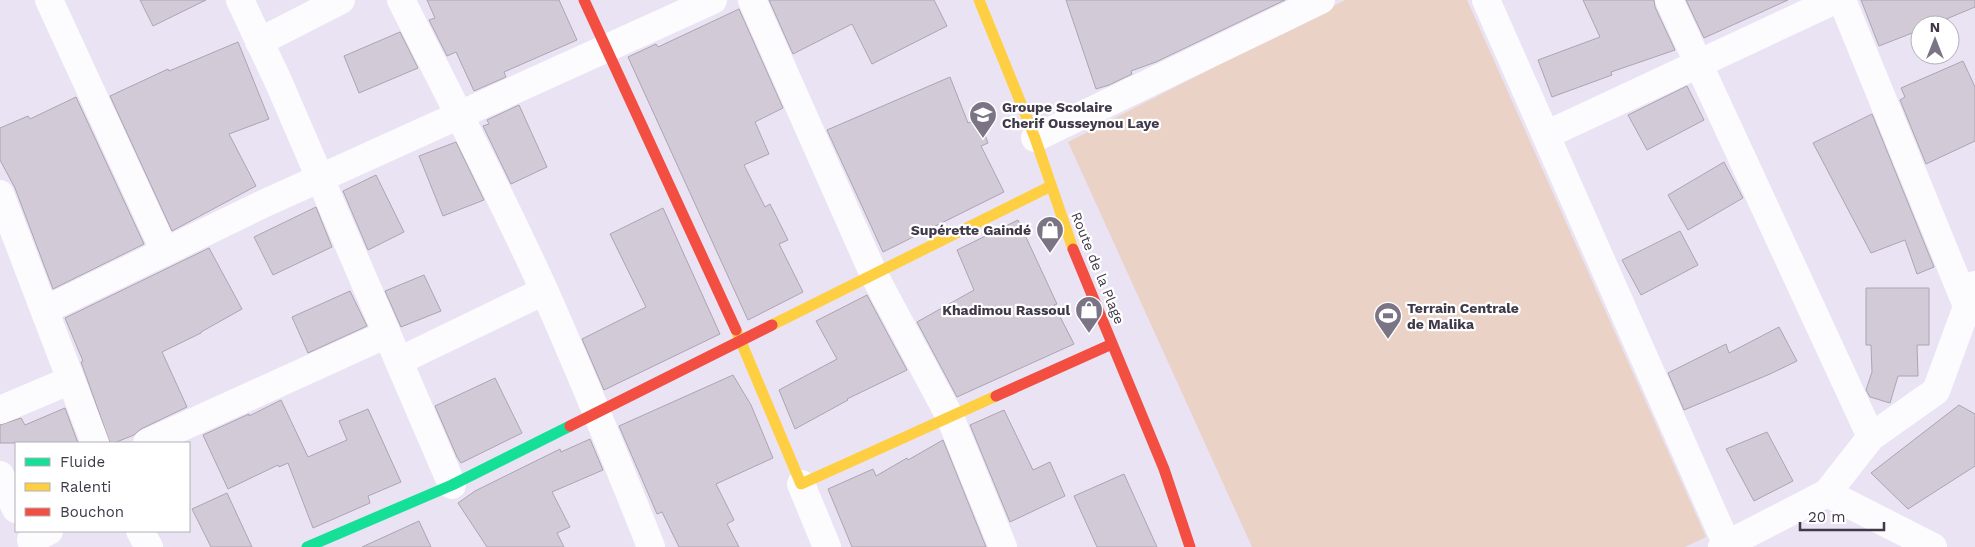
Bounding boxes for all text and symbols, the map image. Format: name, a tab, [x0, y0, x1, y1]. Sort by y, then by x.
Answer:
north arrow	[1910, 15, 1960, 65]
text: N	[1930, 19, 1940, 35]
place label: Groupe Scolaire Cherif Ousseynou Laye	[1002, 99, 1159, 131]
school or university icon: Groupe Scolaire Cherif Ousseynou Laye	[968, 100, 998, 139]
street label: Route de la Plage	[1068, 210, 1128, 326]
shop icon: Supérette Gaindé	[1035, 215, 1065, 254]
place label: Supérette Gaindé	[911, 222, 1031, 238]
shop icon: Khadimou Rassoul	[1074, 295, 1104, 334]
place label: Terrain Centrale de Malika	[1407, 300, 1519, 332]
sports icon: Terrain Centrale de Malika	[1373, 301, 1403, 340]
place label: Khadimou Rassoul	[942, 302, 1070, 318]
legend	[15, 442, 190, 532]
text: Fluide	[60, 453, 105, 471]
text: Ralenti	[60, 478, 111, 496]
scale bar	[1800, 500, 1884, 532]
text: Bouchon	[60, 503, 124, 521]
text: 20 m	[1808, 508, 1846, 526]

